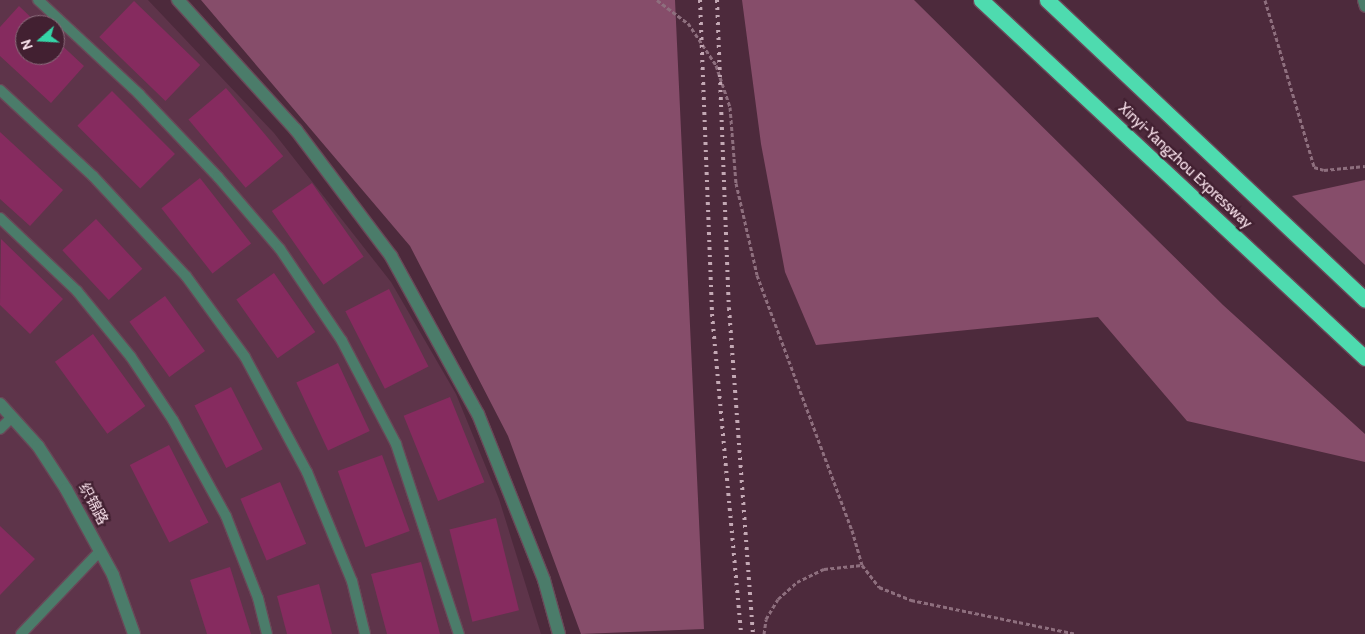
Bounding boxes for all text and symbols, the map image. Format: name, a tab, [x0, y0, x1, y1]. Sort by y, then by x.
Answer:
north arrow	[15, 15, 65, 65]
text: N	[17, 37, 37, 52]
street label: Xinyi-Yangzhou Expressway	[1114, 99, 1256, 233]
street label: 织锦路	[74, 480, 112, 528]

